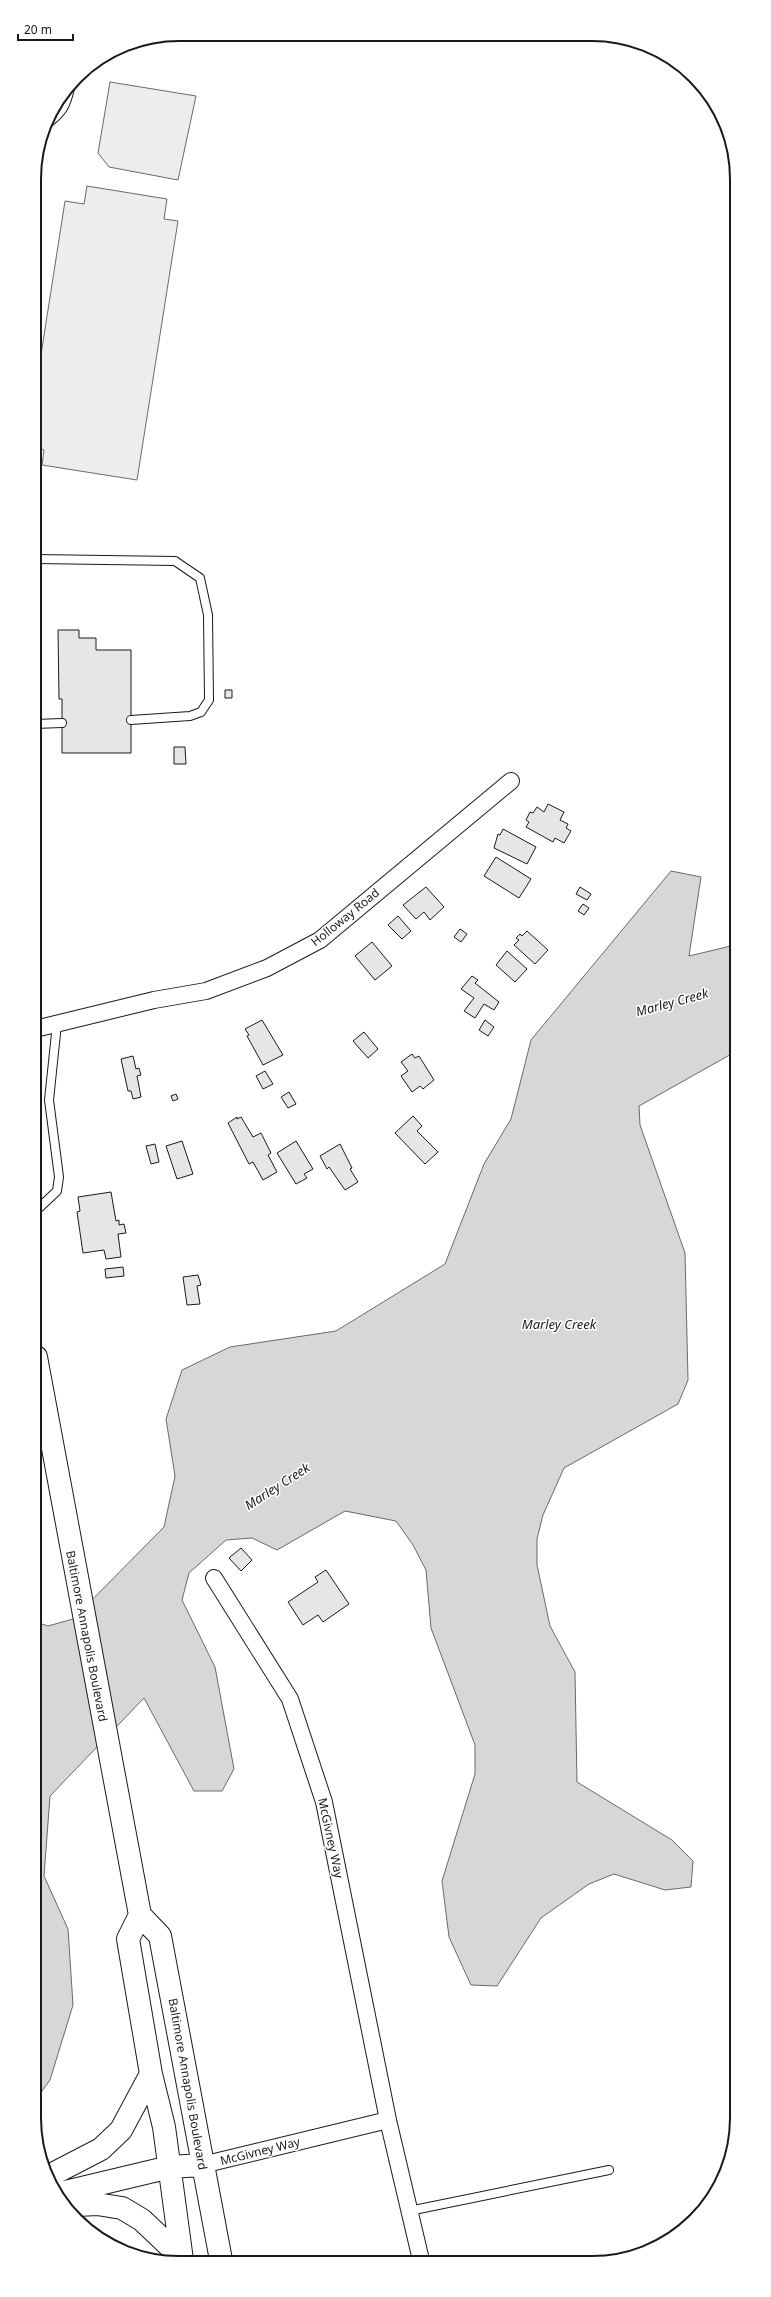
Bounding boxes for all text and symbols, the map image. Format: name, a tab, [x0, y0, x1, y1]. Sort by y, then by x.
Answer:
scale bar	[18, 16, 73, 42]
text: 20 m	[24, 21, 52, 38]
street label: Holloway Road	[307, 884, 383, 950]
water label: Marley Creek	[634, 984, 711, 1020]
water label: Marley Creek	[522, 1315, 597, 1333]
water label: Marley Creek	[241, 1458, 314, 1514]
street label: Baltimore Annapolis Boulevard	[62, 1549, 112, 1723]
street label: McGivney Way	[314, 1796, 348, 1881]
street label: Baltimore Annapolis Boulevard	[165, 1997, 211, 2171]
street label: McGivney Way	[218, 2133, 302, 2169]

